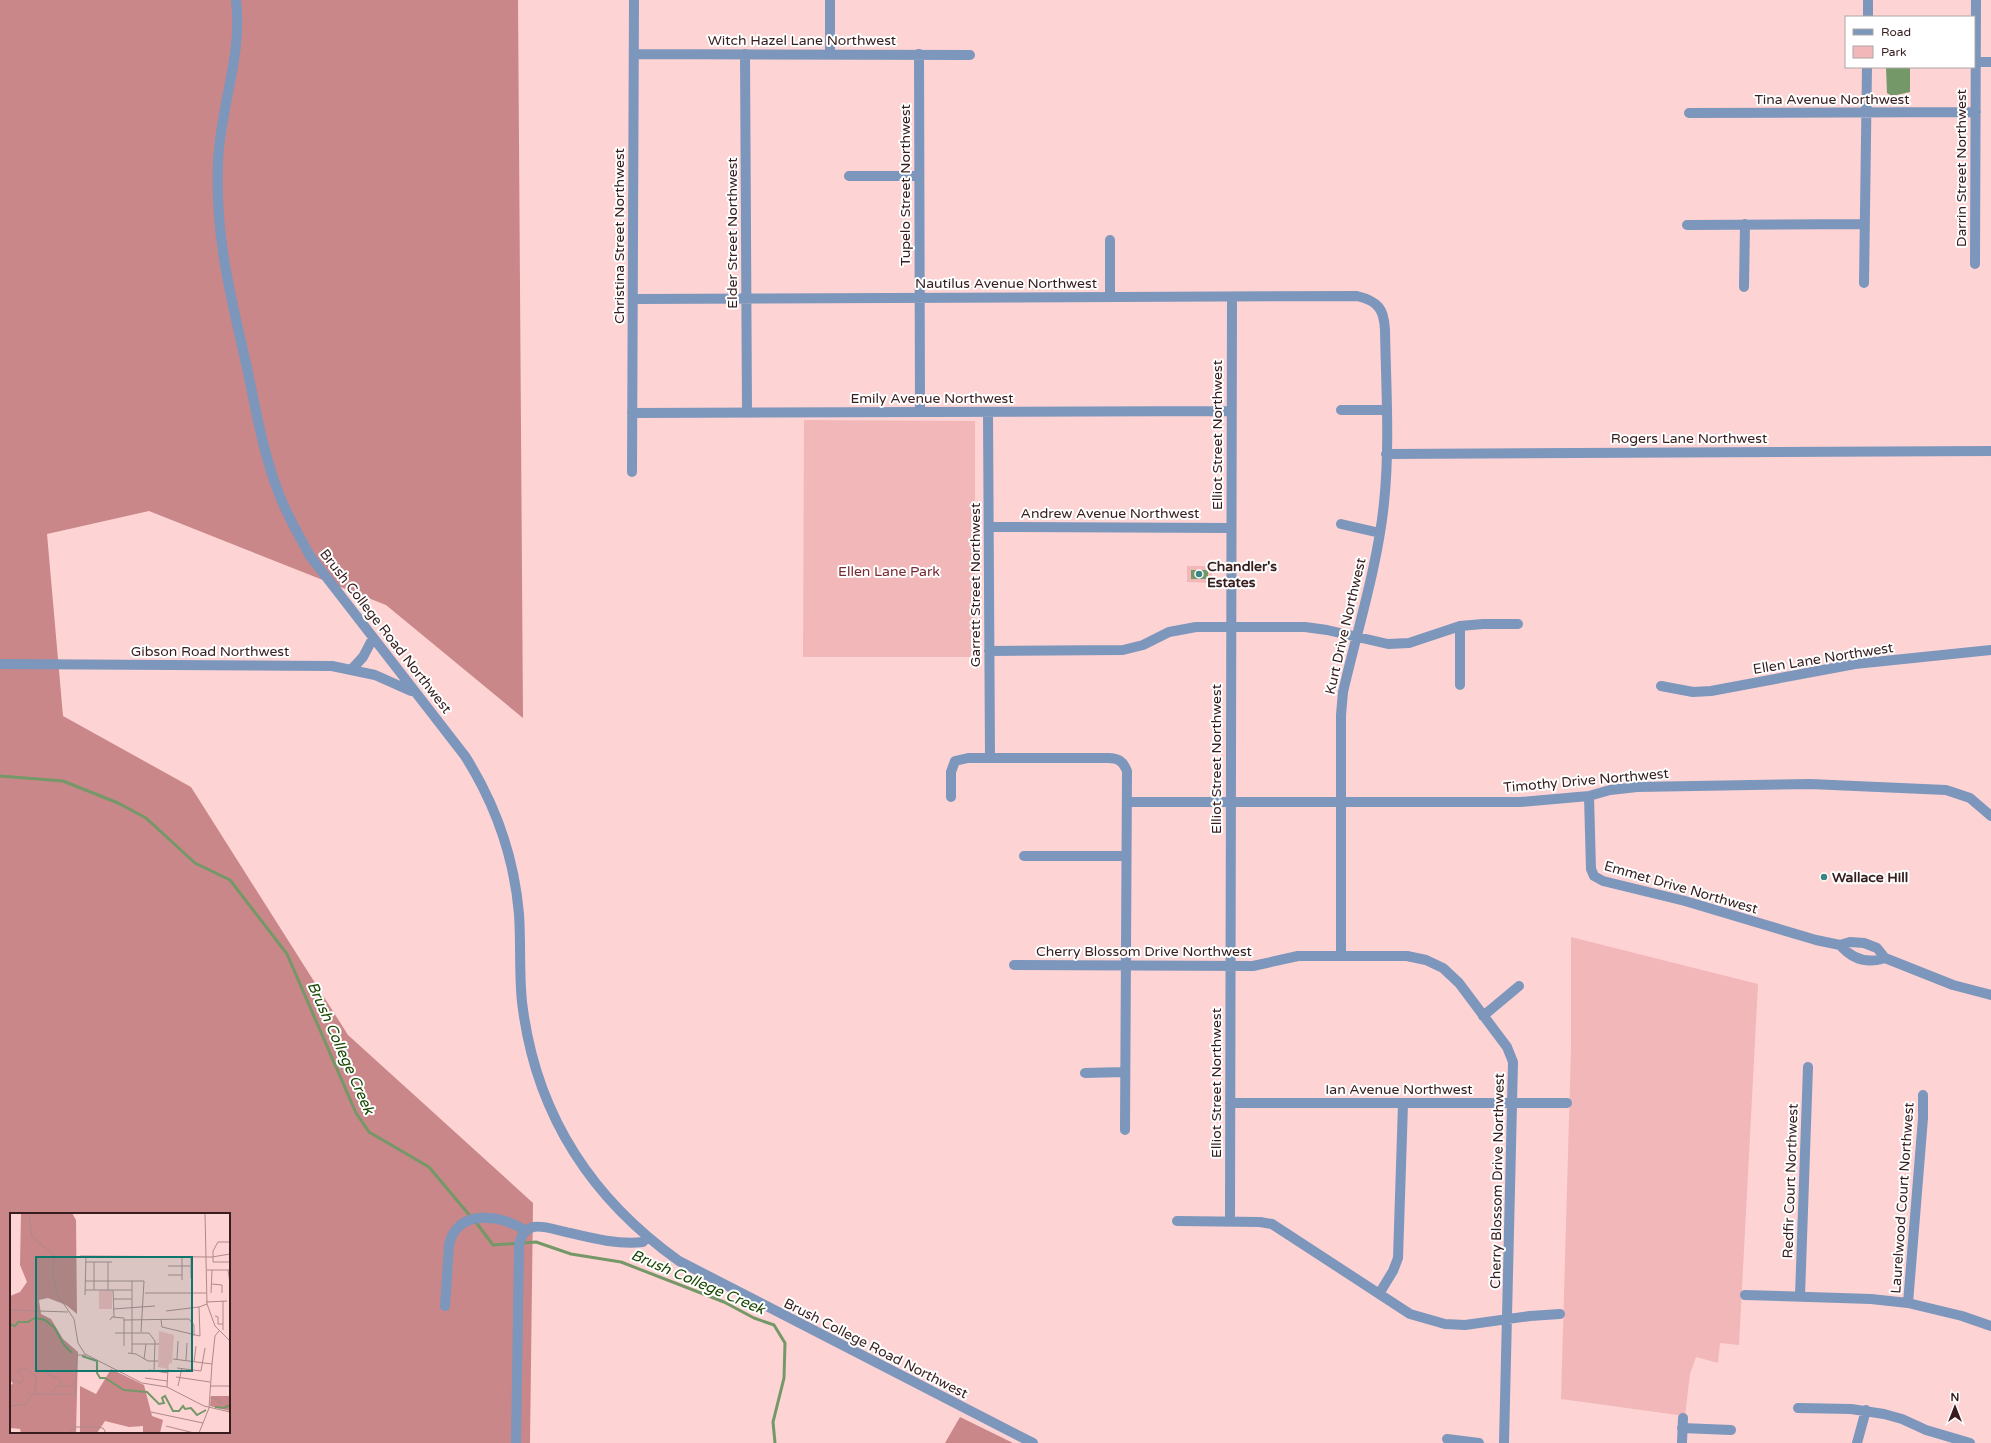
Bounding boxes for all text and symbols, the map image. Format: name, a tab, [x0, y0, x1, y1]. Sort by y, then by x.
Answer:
legend	[1845, 16, 1975, 68]
text: Road	[1881, 25, 1911, 39]
street label: Witch Hazel Lane Northwest	[708, 32, 897, 49]
text: Park	[1881, 45, 1907, 59]
street label: Darrin Street Northwest	[1953, 88, 1970, 247]
street label: Tina Avenue Northwest	[1754, 91, 1910, 108]
street label: Tupelo Street Northwest	[897, 103, 914, 266]
street label: Christina Street Northwest	[611, 147, 628, 324]
street label: Elder Street Northwest	[724, 157, 741, 309]
street label: Nautilus Avenue Northwest	[915, 275, 1098, 292]
street label: Elliot Street Northwest	[1209, 359, 1226, 510]
street label: Emily Avenue Northwest	[850, 390, 1014, 407]
street label: Rogers Lane Northwest	[1611, 430, 1768, 447]
street label: Garrett Street Northwest	[967, 502, 984, 667]
street label: Andrew Avenue Northwest	[1021, 505, 1200, 522]
street label: Brush College Road Northwest	[316, 546, 456, 717]
street label: Kurt Drive Northwest	[1321, 555, 1370, 696]
place label: Chandler's Estates	[1207, 558, 1277, 591]
park label: Ellen Lane Park	[838, 563, 940, 580]
marker: Chandler's Estates	[1194, 569, 1204, 579]
street label: Ellen Lane Northwest	[1752, 639, 1895, 678]
street label: Gibson Road Northwest	[131, 643, 290, 660]
street label: Elliot Street Northwest	[1208, 683, 1225, 834]
street label: Timothy Drive Northwest	[1503, 765, 1670, 796]
street label: Emmet Drive Northwest	[1602, 857, 1760, 918]
place label: Wallace Hill	[1832, 869, 1908, 886]
marker: Wallace Hill	[1819, 872, 1829, 882]
street label: Cherry Blossom Drive Northwest	[1036, 943, 1253, 960]
water label: Brush College Creek	[304, 979, 379, 1119]
street label: Elliot Street Northwest	[1208, 1007, 1225, 1158]
street label: Cherry Blossom Drive Northwest	[1487, 1072, 1508, 1289]
street label: Ian Avenue Northwest	[1325, 1081, 1473, 1098]
street label: Laurelwood Court Northwest	[1887, 1101, 1918, 1294]
street label: Redfir Court Northwest	[1779, 1103, 1802, 1259]
inset map	[10, 1213, 230, 1433]
water label: Brush College Creek	[628, 1246, 769, 1319]
street label: Brush College Road Northwest	[781, 1295, 971, 1403]
north arrow	[1935, 1387, 1975, 1427]
text: N	[1951, 1391, 1959, 1404]

